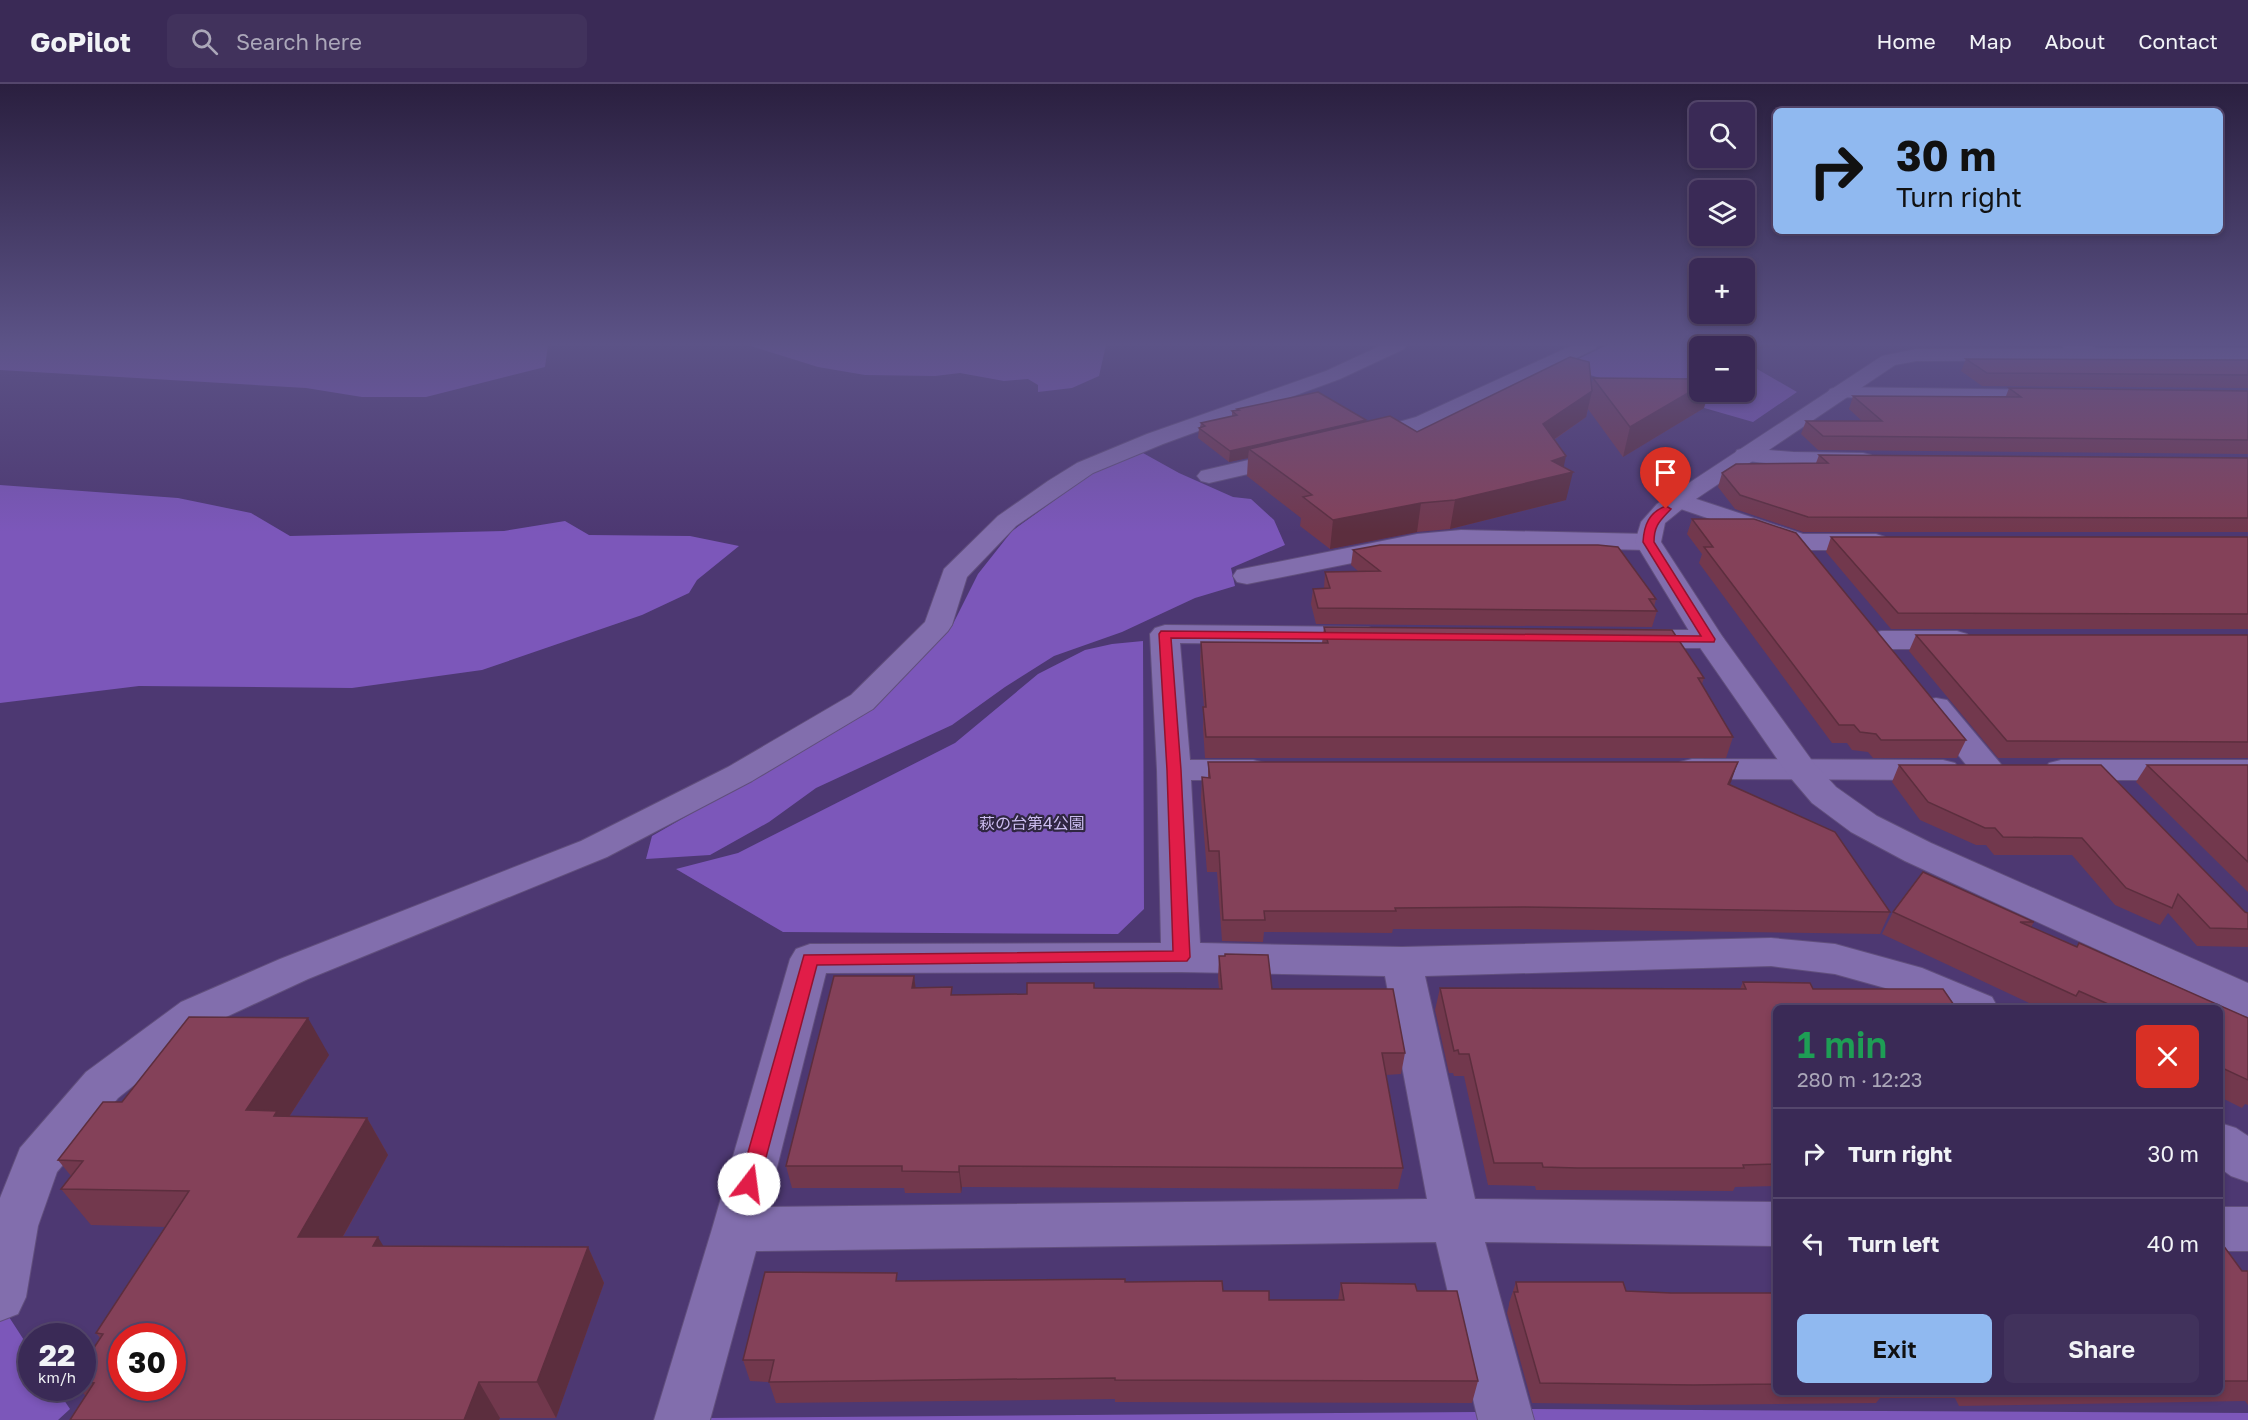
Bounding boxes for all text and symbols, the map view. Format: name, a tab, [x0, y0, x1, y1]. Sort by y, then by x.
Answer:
search box	[167, 14, 587, 68]
text: GoPilot	[30, 25, 131, 58]
icon: search	[188, 25, 221, 58]
text: Search here	[236, 28, 362, 55]
text: Home	[1876, 28, 1936, 54]
text: Map	[1969, 28, 2012, 54]
text: About	[2045, 28, 2105, 54]
text: Contact	[2138, 28, 2218, 54]
map controls	[1689, 102, 1755, 402]
button: search	[1689, 102, 1755, 168]
text: 30 m	[1896, 130, 1996, 180]
icon: right	[1797, 132, 1875, 210]
button: layers	[1689, 180, 1755, 246]
text: Turn right	[1896, 181, 2022, 213]
button: +	[1689, 258, 1755, 324]
button: −	[1689, 336, 1755, 402]
pin	[1640, 447, 1691, 509]
icon: arrive	[1649, 456, 1682, 489]
park label: 萩の台第4公園	[979, 813, 1085, 833]
text: 1 min	[1797, 1023, 1887, 1066]
button: close	[2136, 1025, 2199, 1088]
text: 280 m · 12:23	[1797, 1067, 1923, 1091]
icon: right	[1797, 1137, 1830, 1170]
text: Turn right	[1848, 1140, 1952, 1167]
text: 30 m	[2148, 1140, 2199, 1167]
position arrow	[717, 1152, 781, 1216]
icon: left	[1797, 1227, 1830, 1260]
text: Turn left	[1848, 1230, 1939, 1257]
text: 40 m	[2147, 1230, 2199, 1257]
button: Exit	[1797, 1314, 1992, 1383]
button: Share	[2004, 1314, 2199, 1383]
speed limit sign: 30	[108, 1323, 186, 1401]
text: 22	[39, 1337, 75, 1373]
text: km/h	[38, 1368, 76, 1386]

